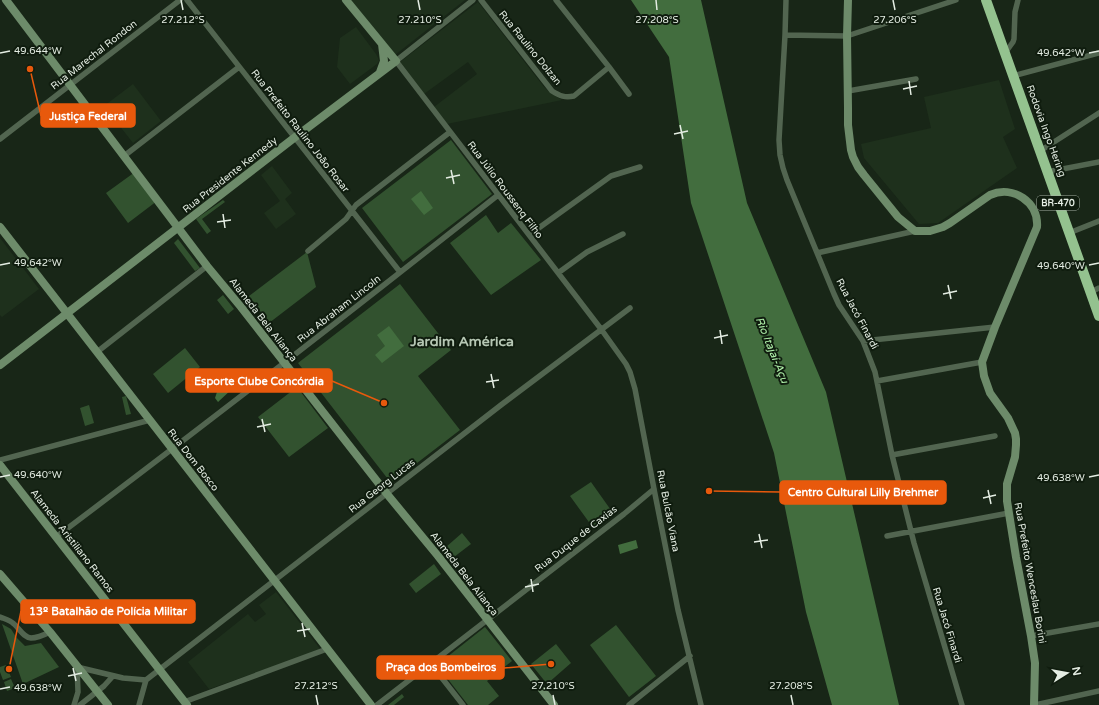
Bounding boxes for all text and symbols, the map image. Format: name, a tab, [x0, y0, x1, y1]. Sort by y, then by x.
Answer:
street label: Rua Raulino Dolzan	[496, 8, 564, 88]
text: 27.212°S	[161, 14, 205, 26]
text: 27.210°S	[398, 14, 442, 26]
text: 27.208°S	[635, 14, 679, 26]
text: 27.206°S	[873, 14, 917, 26]
street label: Rua Marechal Rondon	[49, 18, 139, 92]
text: 49.644°W	[14, 45, 62, 57]
text: 49.642°W	[1037, 47, 1085, 59]
street label: Rua Prefeito Raulino João Rosar	[248, 67, 352, 195]
street label: Rodovia Ingo Hering	[1024, 83, 1068, 179]
callout: Justiça Federal	[41, 104, 135, 127]
text: Justiça Federal	[48, 110, 127, 124]
street label: Rua Presidente Kennedy	[180, 134, 280, 216]
street label: Rua Júlio Roussenq Filho	[465, 139, 545, 241]
road number: BR-470	[1037, 196, 1079, 210]
text: 49.642°W	[14, 257, 62, 269]
text: 49.640°W	[1037, 260, 1085, 272]
street label: Rua Abraham Lincoln	[295, 273, 383, 345]
street label: Alameda Bela Aliança	[227, 276, 299, 364]
street label: Rua Jacó Finardi	[833, 277, 881, 351]
water label: Rio Itajaí-Açu	[753, 315, 792, 386]
district label: Jardim América	[409, 333, 514, 350]
callout: Esporte Clube Concórdia	[186, 369, 332, 392]
text: Esporte Clube Concórdia	[194, 375, 324, 389]
street label: Rua Dom Bosco	[165, 426, 221, 494]
street label: Rua Georg Lucas	[346, 456, 418, 516]
text: 49.640°W	[14, 469, 62, 481]
street label: Rua Bulcão Viana	[654, 469, 682, 553]
text: 49.638°W	[1037, 472, 1085, 484]
callout: Centro Cultural Lilly Brehmer	[780, 481, 946, 504]
text: Centro Cultural Lilly Brehmer	[788, 486, 939, 500]
street label: Alameda Aristiliano Ramos	[28, 487, 116, 595]
street label: Rua Prefeito Wenceslau Borini	[1012, 501, 1048, 645]
street label: Rua Duque de Caxias	[532, 503, 620, 575]
street label: Alameda Bela Aliança	[428, 530, 500, 618]
street label: Rua Jacó Finardi	[930, 586, 964, 664]
callout: 13º Batalhão de Polícia Militar	[21, 600, 195, 623]
text: 13º Batalhão de Polícia Militar	[29, 605, 188, 618]
north arrow	[1047, 653, 1087, 693]
callout: Praça dos Bombeiros	[377, 656, 504, 679]
text: Praça dos Bombeiros	[386, 661, 497, 675]
text: N	[1069, 666, 1084, 677]
text: 27.212°S	[294, 680, 338, 692]
text: 27.210°S	[531, 680, 575, 692]
text: 27.208°S	[769, 680, 813, 692]
text: 49.638°W	[14, 682, 62, 694]

